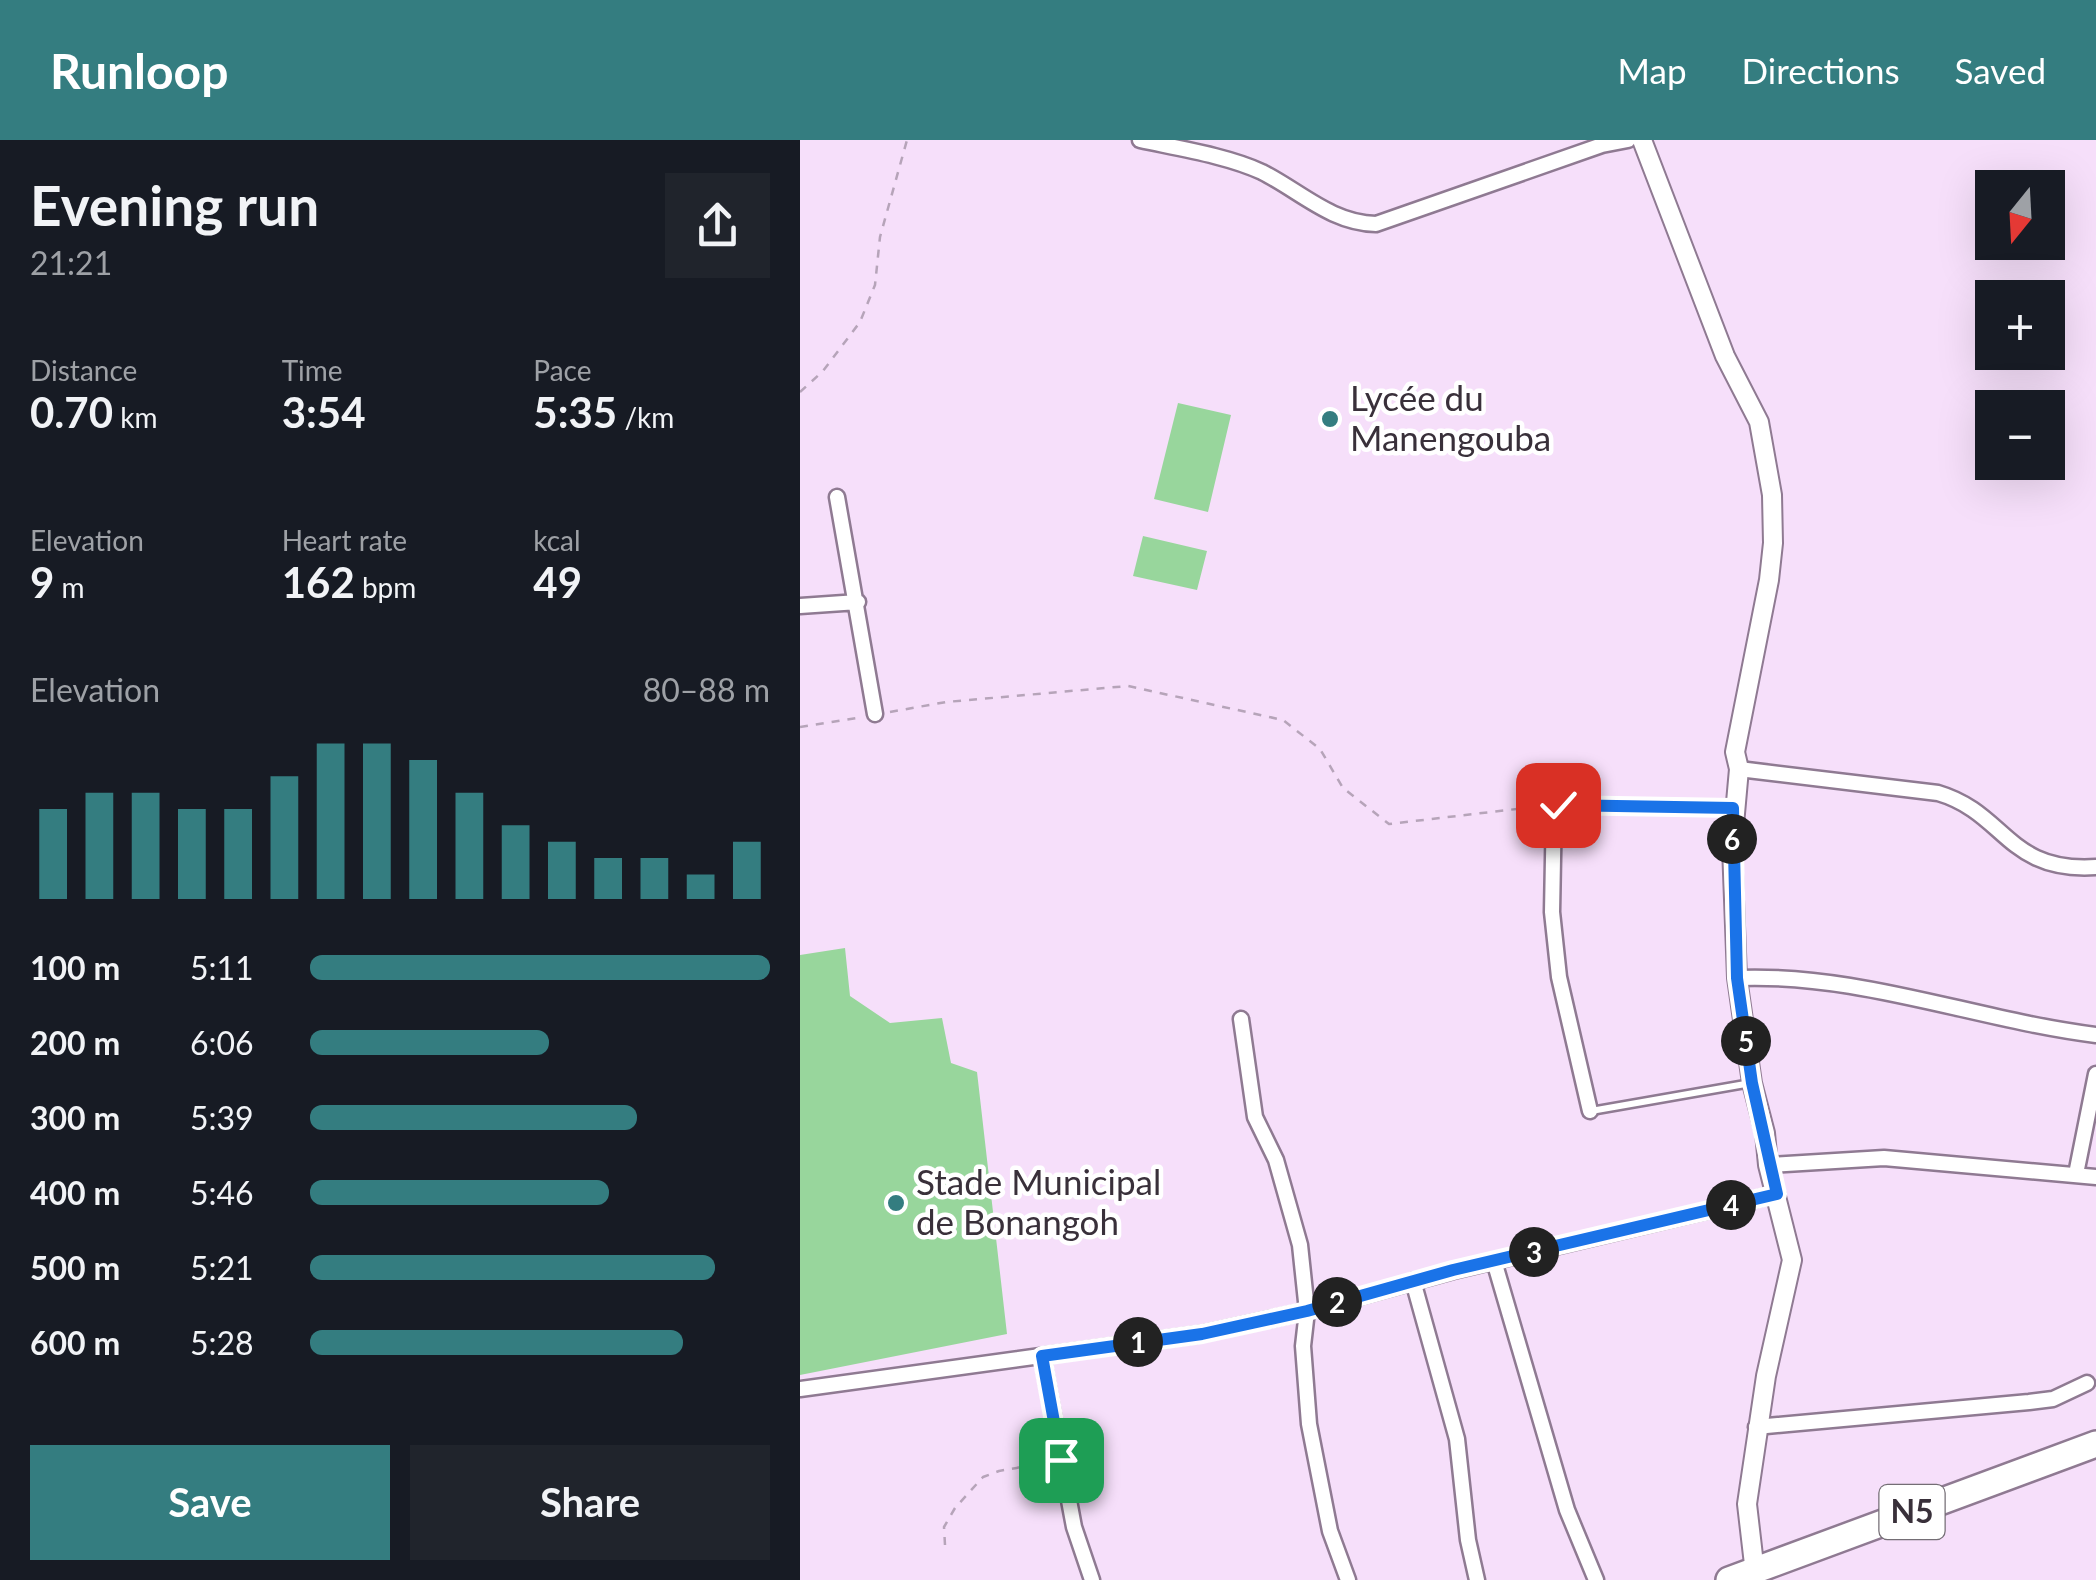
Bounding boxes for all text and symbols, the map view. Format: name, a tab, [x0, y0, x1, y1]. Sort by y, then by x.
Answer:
text: Runloop	[50, 42, 228, 99]
text: Map	[1618, 49, 1687, 91]
text: Directions	[1742, 49, 1900, 91]
text: Saved	[1955, 49, 2046, 91]
north arrow	[1975, 170, 2065, 260]
map controls	[1975, 170, 2065, 480]
text: Evening run	[30, 172, 319, 238]
button: share	[665, 173, 770, 278]
text: 21:21	[30, 243, 112, 282]
button: +	[1975, 280, 2065, 370]
text: Distance	[30, 353, 137, 387]
text: Time	[282, 353, 343, 387]
text: Pace	[533, 353, 592, 387]
place label: Lycée du Manengouba	[1350, 376, 1551, 458]
text: 0.70	[30, 387, 113, 437]
text: 3:54	[282, 387, 366, 437]
text: 5:35	[533, 387, 617, 437]
button: −	[1975, 390, 2065, 480]
text: km	[113, 400, 157, 434]
text: /km	[617, 400, 674, 434]
marker: Lycée du Manengouba	[1319, 408, 1341, 430]
text: Elevation	[30, 523, 144, 557]
text: Heart rate	[282, 523, 407, 557]
text: kcal	[533, 523, 581, 557]
text: 9	[30, 557, 54, 607]
text: 162	[282, 557, 355, 607]
text: 49	[533, 557, 582, 607]
text: m	[54, 570, 85, 604]
text: bpm	[355, 570, 416, 604]
text: Elevation	[30, 670, 160, 709]
text: 80–88 m	[643, 670, 770, 709]
pin	[1516, 763, 1601, 848]
icon: check	[1531, 778, 1586, 833]
pin: 6	[1707, 814, 1757, 864]
text: 6	[1724, 822, 1740, 856]
text: 100 m	[30, 948, 120, 987]
text: 5:11	[190, 948, 254, 987]
pin: 5	[1721, 1016, 1771, 1066]
text: 200 m	[30, 1023, 120, 1062]
text: 6:06	[190, 1023, 254, 1062]
text: 5	[1738, 1024, 1754, 1058]
text: 300 m	[30, 1098, 120, 1137]
text: 5:39	[190, 1098, 254, 1137]
place label: Stade Municipal de Bonangoh	[916, 1160, 1161, 1242]
text: 400 m	[30, 1173, 120, 1212]
text: 5:46	[190, 1173, 254, 1212]
pin: 4	[1706, 1180, 1756, 1230]
text: 4	[1723, 1188, 1739, 1222]
marker: Stade Municipal de Bonangoh	[885, 1192, 907, 1214]
pin: 3	[1509, 1227, 1559, 1277]
text: 3	[1526, 1235, 1542, 1269]
text: 500 m	[30, 1248, 120, 1287]
text: 5:21	[190, 1248, 254, 1287]
pin: 2	[1312, 1277, 1362, 1327]
text: 2	[1329, 1285, 1345, 1319]
pin: 1	[1113, 1317, 1163, 1367]
text: 600 m	[30, 1323, 120, 1362]
text: 5:28	[190, 1323, 254, 1362]
text: 1	[1130, 1325, 1146, 1359]
pin	[1019, 1418, 1104, 1503]
icon: arrive	[1034, 1433, 1089, 1488]
button: Save	[30, 1445, 390, 1560]
button: Share	[410, 1445, 770, 1560]
road number: N5	[1880, 1485, 1944, 1539]

